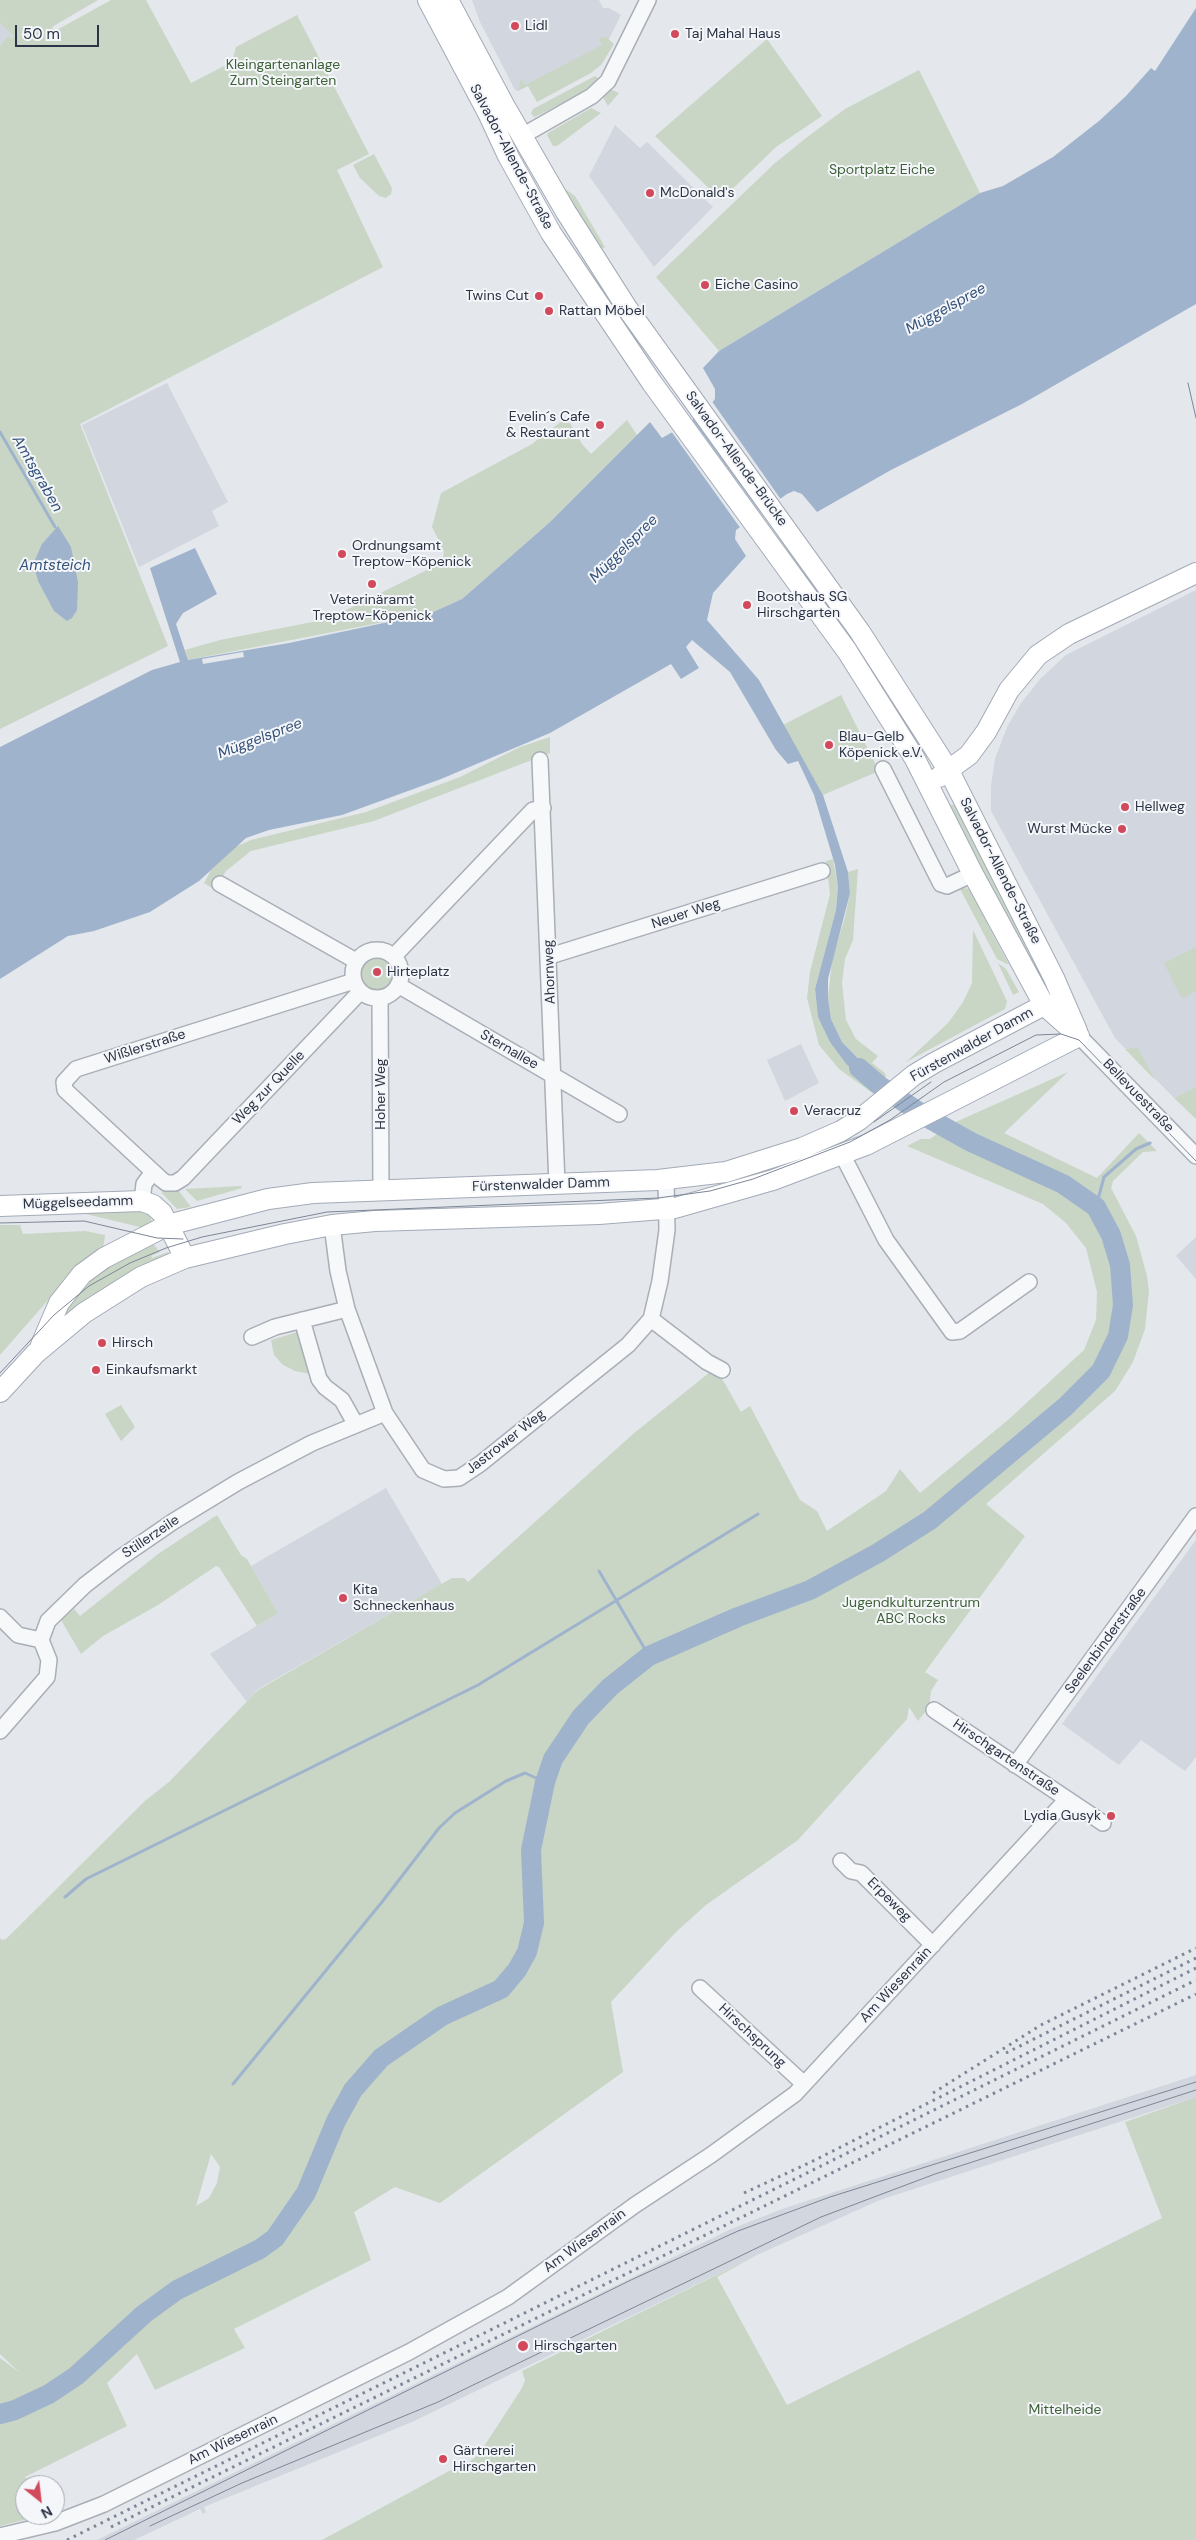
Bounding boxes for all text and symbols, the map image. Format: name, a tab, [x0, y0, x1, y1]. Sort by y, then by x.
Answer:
scale bar	[18, 15, 101, 47]
place label: Lidl	[525, 18, 548, 34]
marker: Lidl	[509, 20, 521, 32]
text: 50 m	[23, 24, 60, 44]
place label: Taj Mahal Haus	[685, 26, 781, 42]
marker: Taj Mahal Haus	[669, 28, 681, 40]
park label: Kleingartenanlage Zum Steingarten	[226, 57, 340, 90]
street label: Salvador-Allende-Straße	[466, 81, 556, 233]
park label: Sportplatz Eiche	[829, 162, 935, 178]
place label: McDonald's	[660, 185, 735, 201]
marker: McDonald's	[644, 187, 656, 199]
place label: Eiche Casino	[715, 277, 798, 293]
marker: Eiche Casino	[699, 279, 711, 291]
water label: Müggelspree	[903, 280, 989, 338]
place label: Twins Cut	[466, 288, 529, 304]
marker: Twins Cut	[533, 290, 545, 302]
place label: Rattan Möbel	[559, 303, 645, 319]
marker: Rattan Möbel	[543, 305, 555, 317]
street label: Salvador-Allende-Brücke	[681, 388, 791, 530]
place label: Evelin´s Cafe & Restaurant	[506, 409, 590, 442]
marker: Evelin´s Cafe & Restaurant	[594, 419, 606, 431]
water label: Amtsgraben	[8, 433, 66, 515]
water label: Müggelspree	[586, 511, 662, 587]
place label: Ordnungsamt Treptow-Köpenick	[352, 538, 471, 570]
marker: Ordnungsamt Treptow-Köpenick	[336, 548, 348, 560]
water label: Amtsteich	[19, 557, 91, 575]
marker: Veterinäramt Treptow-Köpenick	[366, 578, 378, 590]
place label: Bootshaus SG Hirschgarten	[757, 589, 847, 622]
place label: Veterinäramt Treptow-Köpenick	[312, 592, 432, 624]
marker: Bootshaus SG Hirschgarten	[741, 599, 753, 611]
water label: Müggelspree	[215, 715, 305, 763]
place label: Blau-Gelb Köpenick e.V.	[839, 729, 923, 762]
marker: Blau-Gelb Köpenick e.V.	[823, 739, 835, 751]
street label: Salvador-Allende-Straße	[956, 795, 1044, 947]
place label: Hellweg	[1135, 799, 1185, 815]
marker: Hellweg	[1119, 801, 1131, 813]
place label: Wurst Mücke	[1027, 821, 1112, 837]
marker: Wurst Mücke	[1116, 823, 1128, 835]
street label: Neuer Weg	[650, 895, 722, 933]
street label: Ahornweg	[540, 939, 560, 1005]
place label: Hirteplatz	[387, 964, 450, 980]
marker: Hirteplatz	[371, 966, 383, 978]
street label: Fürstenwalder Damm	[908, 1004, 1036, 1086]
street label: Wißlerstraße	[102, 1026, 188, 1068]
street label: Sternallee	[477, 1027, 541, 1073]
street label: Weg zur Quelle	[229, 1047, 309, 1129]
street label: Bellevuestraße	[1099, 1056, 1177, 1136]
street label: Hoher Weg	[373, 1058, 389, 1130]
place label: Veracruz	[804, 1103, 861, 1119]
marker: Veracruz	[788, 1105, 800, 1117]
street label: Fürstenwalder Damm	[472, 1174, 610, 1196]
street label: Müggelseedamm	[22, 1193, 134, 1213]
place label: Hirsch	[112, 1335, 153, 1351]
marker: Hirsch	[96, 1337, 108, 1349]
place label: Einkaufsmarkt	[106, 1362, 197, 1378]
marker: Einkaufsmarkt	[90, 1364, 102, 1376]
street label: Jastrower Weg	[463, 1406, 549, 1478]
street label: Stillerzeile	[119, 1512, 183, 1562]
place label: Kita Schneckenhaus	[353, 1582, 454, 1614]
street label: Seelenbinderstraße	[1062, 1585, 1150, 1697]
marker: Kita Schneckenhaus	[337, 1592, 349, 1604]
park label: Jugendkulturzentrum ABC Rocks	[842, 1595, 980, 1628]
street label: Hirschgartenstraße	[949, 1716, 1063, 1800]
place label: Lydia Gusyk	[1024, 1808, 1101, 1824]
marker: Lydia Gusyk	[1105, 1810, 1117, 1822]
street label: Erpeweg	[863, 1874, 915, 1926]
street label: Am Wiesenrain	[857, 1944, 935, 2026]
street label: Hirschsprung	[715, 2001, 789, 2071]
street label: Am Wiesenrain	[541, 2206, 629, 2276]
place label: Hirschgarten	[534, 2338, 617, 2354]
marker: Hirschgarten	[516, 2339, 530, 2353]
park label: Mittelheide	[1028, 2402, 1102, 2418]
street label: Am Wiesenrain	[185, 2411, 281, 2469]
place label: Gärtnerei Hirschgarten	[453, 2443, 536, 2476]
marker: Gärtnerei Hirschgarten	[437, 2453, 449, 2465]
north arrow	[15, 2475, 65, 2525]
text: N	[38, 2502, 56, 2523]

